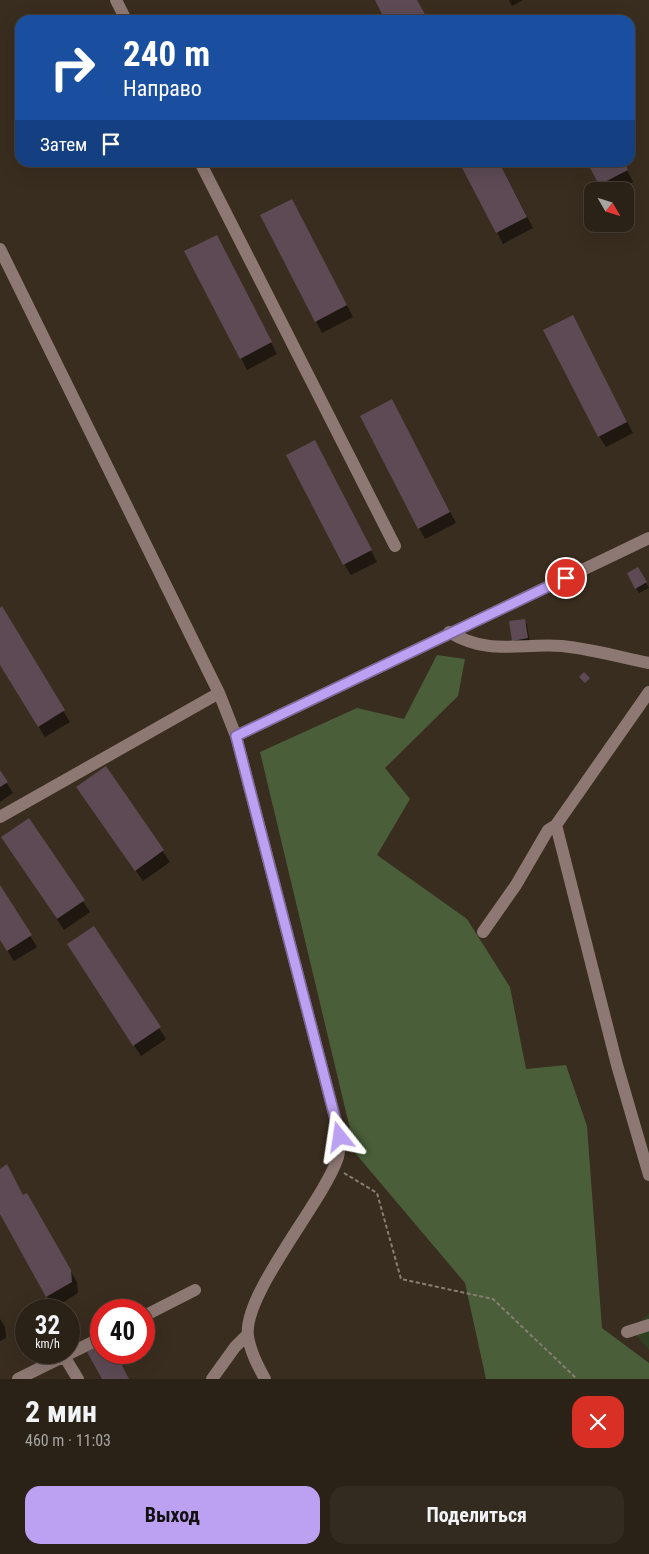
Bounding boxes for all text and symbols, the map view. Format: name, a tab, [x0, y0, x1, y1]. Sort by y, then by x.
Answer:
text: 240 m	[123, 34, 210, 75]
icon: right	[40, 35, 105, 100]
text: Направо	[123, 76, 202, 101]
icon: arrive	[97, 130, 125, 158]
text: Затем	[40, 133, 87, 156]
north arrow	[584, 182, 634, 232]
map controls	[584, 182, 634, 232]
pin	[545, 557, 587, 599]
icon: arrive	[552, 564, 580, 592]
position arrow	[313, 1110, 365, 1162]
speed limit sign: 40	[90, 1299, 155, 1364]
text: 32	[35, 1311, 60, 1340]
text: km/h	[35, 1337, 60, 1351]
text: 2 мин	[25, 1394, 97, 1429]
button: close	[572, 1396, 624, 1448]
text: 460 m · 11:03	[25, 1431, 111, 1450]
button: Выход	[25, 1486, 320, 1544]
button: Поделиться	[330, 1486, 624, 1544]

